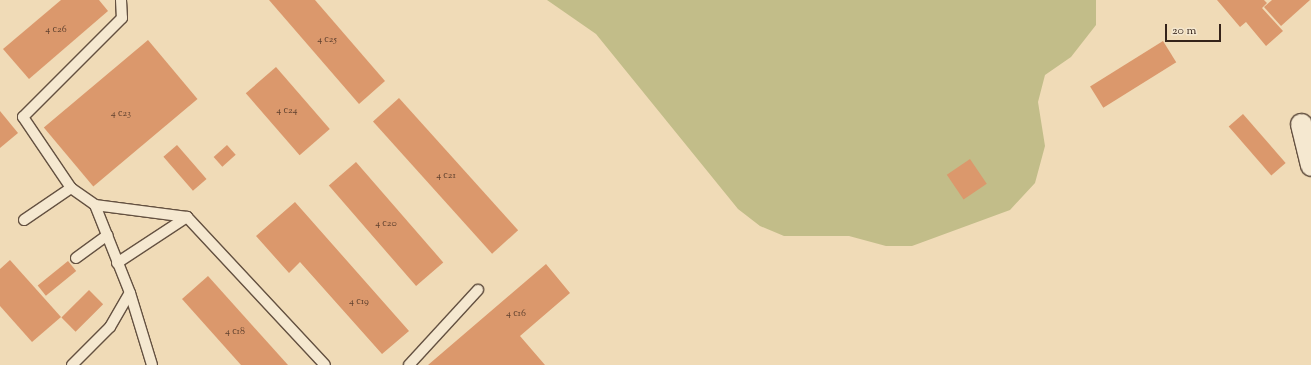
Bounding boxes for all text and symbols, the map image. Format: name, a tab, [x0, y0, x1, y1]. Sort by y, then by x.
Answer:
scale bar	[1167, 16, 1223, 42]
text: 20 m	[1172, 22, 1196, 40]
house number: 4 с26	[45, 24, 67, 36]
house number: 4 с25	[317, 34, 337, 46]
house number: 4 с24	[276, 105, 298, 117]
house number: 4 с23	[111, 108, 131, 120]
house number: 4 с21	[436, 170, 456, 182]
house number: 4 с20	[375, 218, 397, 230]
house number: 4 с19	[349, 296, 369, 308]
house number: 4 с16	[506, 308, 526, 320]
house number: 4 с18	[225, 326, 245, 338]

